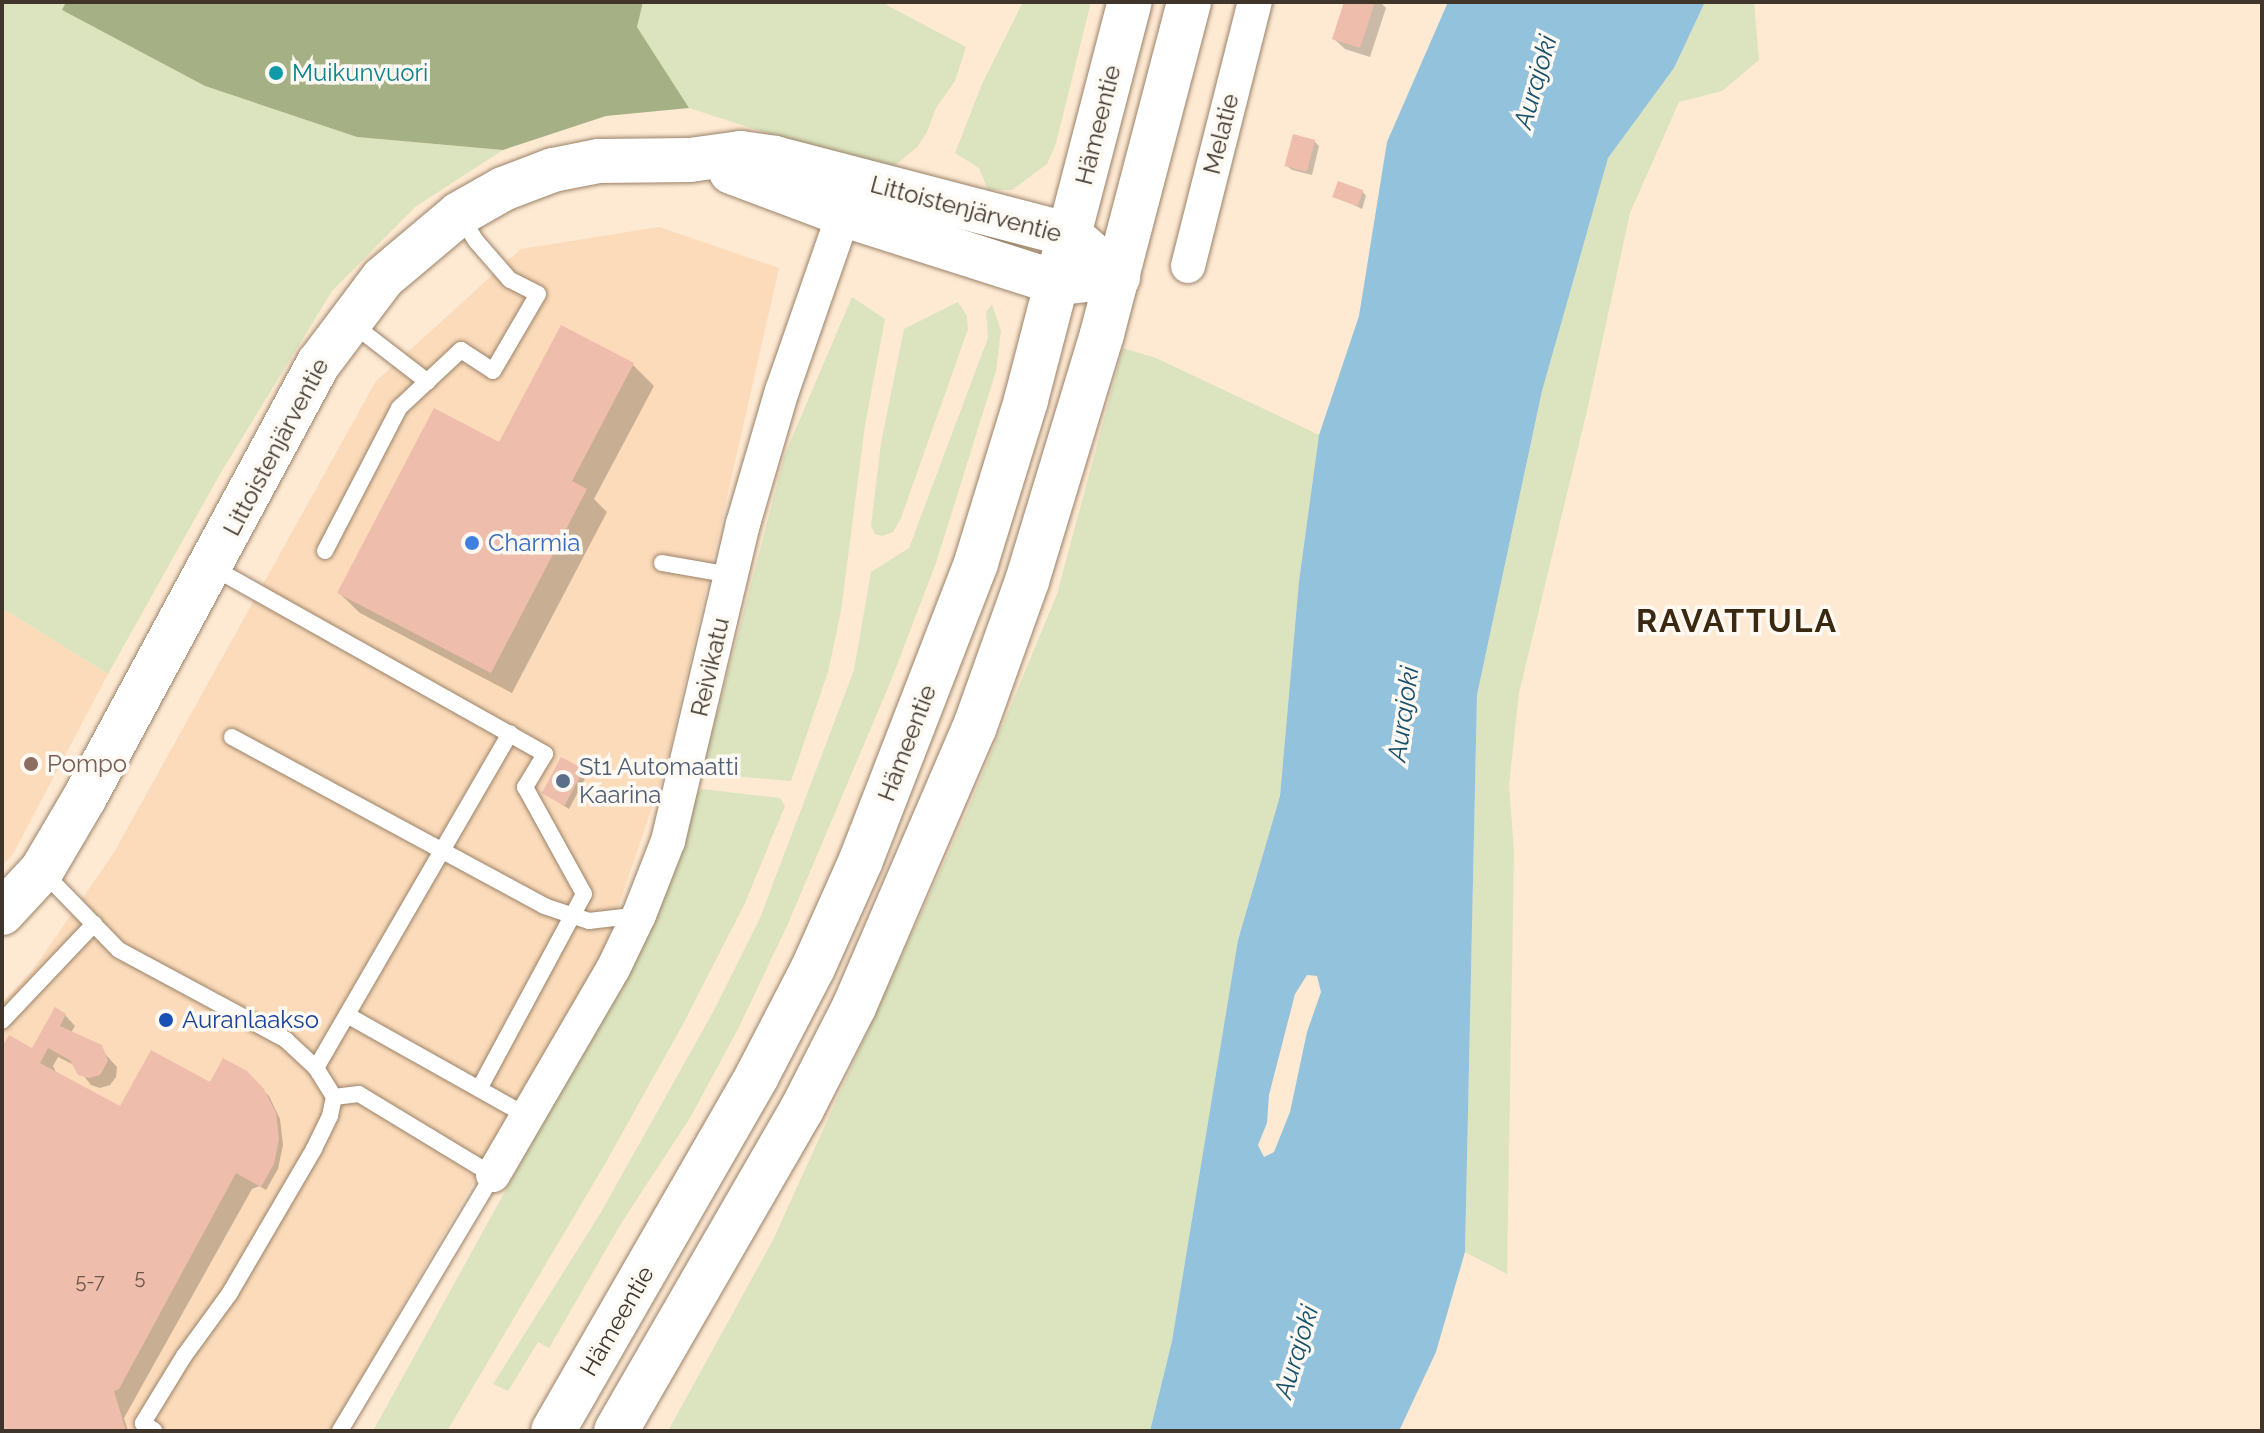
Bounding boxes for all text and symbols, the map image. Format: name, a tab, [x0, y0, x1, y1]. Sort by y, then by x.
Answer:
water label: Aurajoki	[1508, 32, 1564, 132]
place label: Muikunvuori	[292, 59, 428, 87]
street label: Hämeentie	[1069, 62, 1127, 188]
marker: Muikunvuori	[267, 64, 285, 82]
street label: Melatie	[1197, 91, 1245, 177]
street label: Littoistenjärventie	[867, 170, 1065, 248]
street label: Littoistenjärventie	[217, 353, 335, 541]
place label: Charmia	[488, 529, 580, 557]
marker: Charmia	[463, 534, 481, 552]
district label: RAVATTULA	[1636, 602, 1838, 640]
street label: Reivikatu	[685, 615, 735, 719]
water label: Aurajoki	[1382, 665, 1426, 763]
street label: Hämeentie	[872, 681, 942, 805]
place label: Pompo	[47, 750, 127, 778]
place label: St1 Automaatti Kaarina	[579, 753, 740, 809]
marker: Pompo	[22, 755, 40, 773]
marker: St1 Automaatti Kaarina	[554, 772, 572, 790]
place label: Auranlaakso	[182, 1006, 319, 1034]
marker: Auranlaakso	[157, 1011, 175, 1029]
street label: Hämeentie	[574, 1261, 660, 1381]
house number: 5	[135, 1265, 145, 1289]
house number: 5-7	[75, 1269, 105, 1293]
water label: Aurajoki	[1268, 1302, 1326, 1402]

